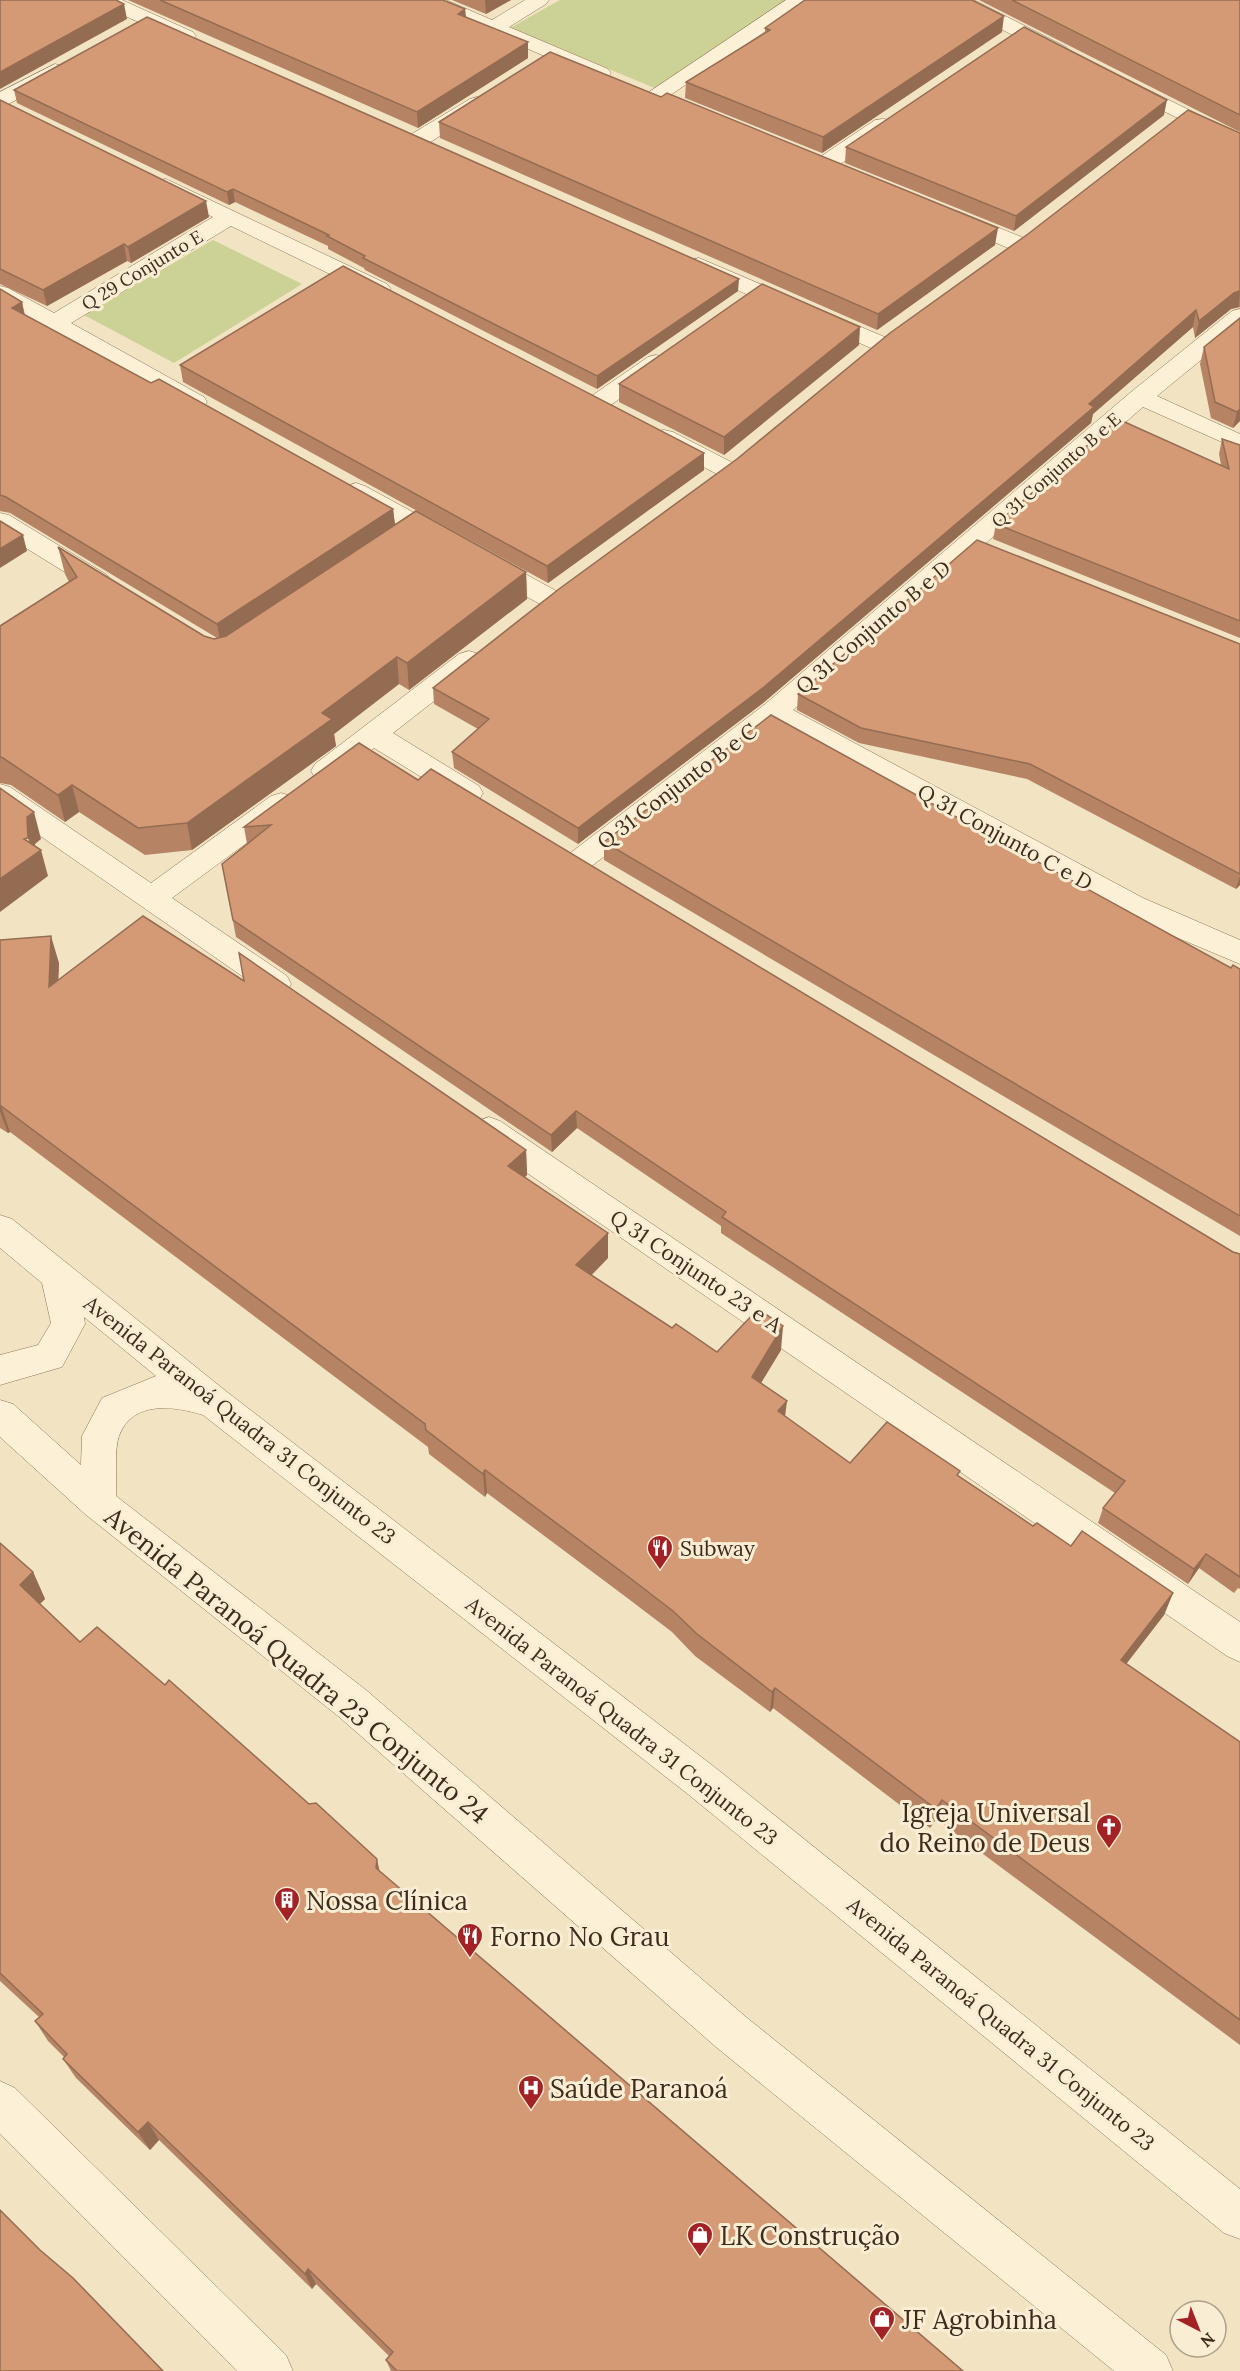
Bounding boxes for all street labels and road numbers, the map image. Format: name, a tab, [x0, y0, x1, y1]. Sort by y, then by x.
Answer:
street label: Q 29 Conjunto E	[77, 225, 207, 315]
street label: Q 31 Conjunto B e E	[986, 407, 1126, 533]
street label: Q 31 Conjunto B e D	[790, 554, 956, 700]
street label: Q 31 Conjunto B e C	[592, 717, 763, 855]
street label: Q 31 Conjunto C e D	[913, 778, 1097, 896]
street label: Q 31 Conjunto 23 e A	[605, 1203, 788, 1339]
street label: Avenida Paranoá Quadra 31 Conjunto 23	[78, 1289, 401, 1550]
street label: Avenida Paranoá Quadra 23 Conjunto 24	[98, 1499, 496, 1830]
street label: Avenida Paranoá Quadra 31 Conjunto 23	[460, 1590, 783, 1851]
street label: Avenida Paranoá Quadra 31 Conjunto 23	[841, 1891, 1160, 2157]

